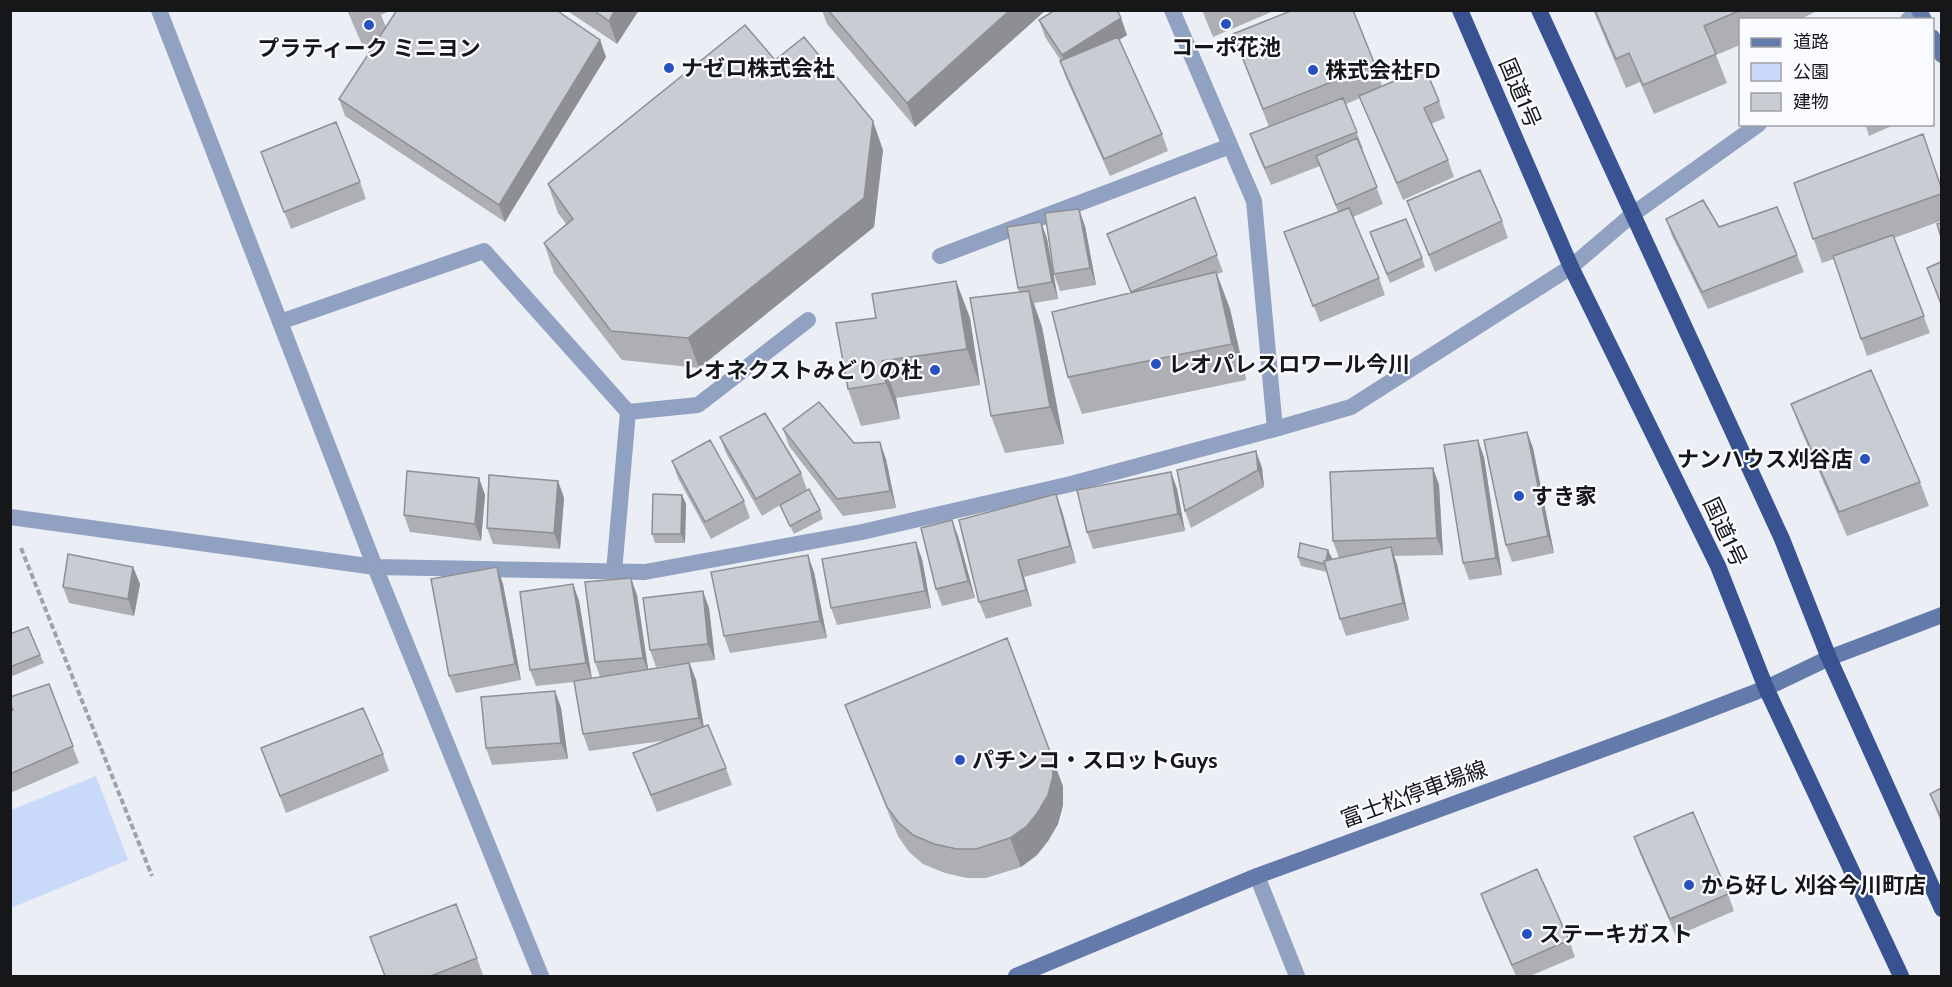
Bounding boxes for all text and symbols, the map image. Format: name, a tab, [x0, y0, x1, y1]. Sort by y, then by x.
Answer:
marker: コーポ花池	[1219, 17, 1233, 31]
marker: プラティーク ミニヨン	[362, 18, 376, 32]
legend	[1739, 18, 1934, 126]
text: 道路	[1793, 31, 1829, 53]
place label: コーポ花池	[1171, 34, 1281, 61]
place label: プラティーク ミニヨン	[257, 35, 481, 62]
street label: 国道1号	[1493, 54, 1547, 132]
place label: ナゼロ株式会社	[681, 55, 835, 82]
place label: 株式会社FD	[1325, 57, 1441, 84]
marker: ナゼロ株式会社	[662, 61, 676, 75]
text: 公園	[1793, 61, 1829, 83]
marker: 株式会社FD	[1306, 63, 1320, 77]
text: 建物	[1793, 91, 1829, 113]
place label: レオパレスロワール今川	[1168, 351, 1410, 378]
place label: レオネクストみどりの杜	[682, 357, 923, 384]
marker: レオパレスロワール今川	[1149, 357, 1163, 371]
marker: レオネクストみどりの杜	[928, 363, 942, 377]
place label: ナンハウス刈谷店	[1677, 446, 1853, 473]
marker: ナンハウス刈谷店	[1858, 452, 1872, 466]
place label: すき家	[1531, 483, 1597, 510]
marker: すき家	[1512, 489, 1526, 503]
street label: 国道1号	[1697, 493, 1753, 571]
place label: パチンコ・スロットGuys	[972, 747, 1218, 774]
marker: パチンコ・スロットGuys	[953, 753, 967, 767]
street label: 富士松停車場線	[1337, 755, 1491, 833]
place label: から好し 刈谷今川町店	[1701, 872, 1926, 899]
marker: から好し 刈谷今川町店	[1682, 878, 1696, 892]
place label: ステーキガスト	[1539, 921, 1693, 948]
marker: ステーキガスト	[1520, 927, 1534, 941]

